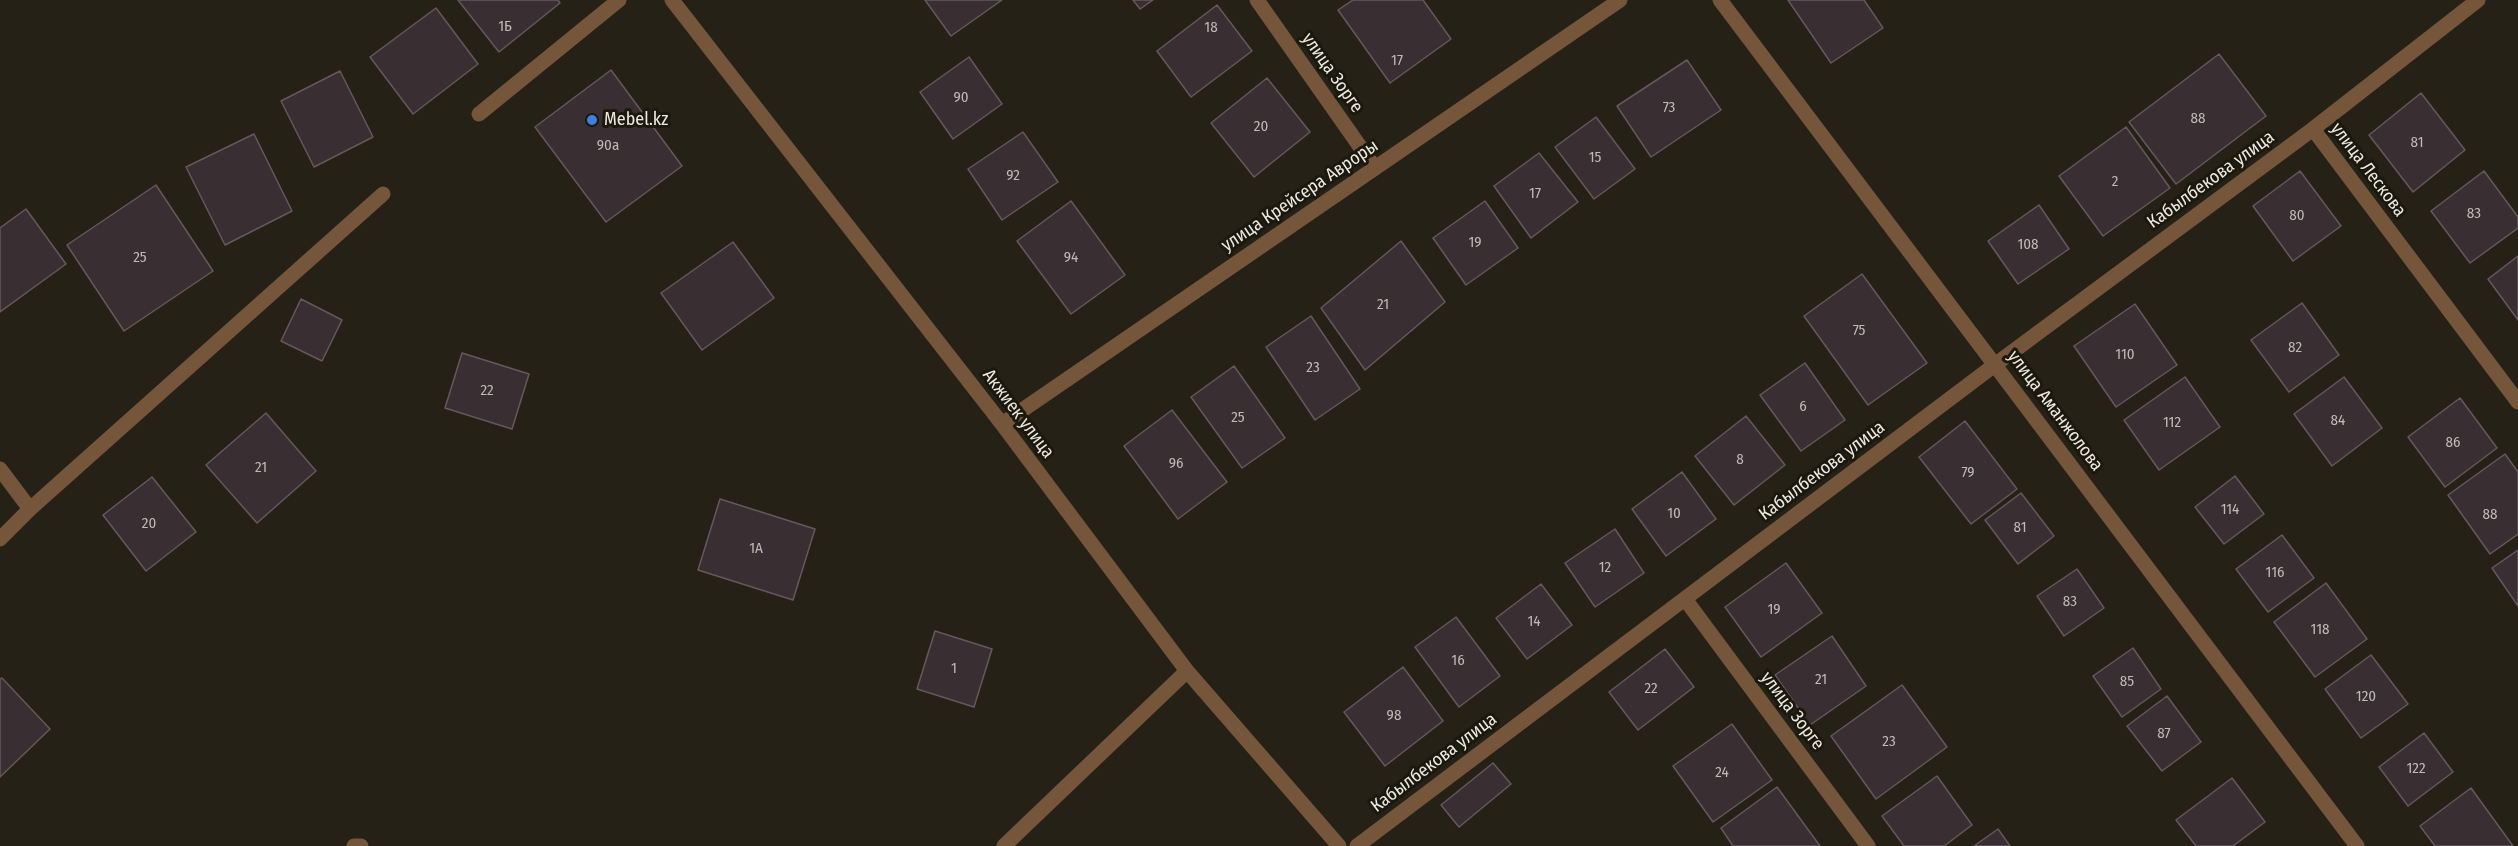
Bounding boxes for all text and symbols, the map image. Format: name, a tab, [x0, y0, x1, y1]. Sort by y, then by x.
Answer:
house number: 1Б	[498, 18, 512, 36]
house number: 18	[1204, 19, 1218, 37]
street label: улица Зорге	[1297, 29, 1367, 117]
house number: 17	[1391, 52, 1403, 70]
house number: 90	[953, 89, 969, 107]
house number: 73	[1663, 99, 1675, 117]
place label: Mebel.kz	[604, 109, 668, 131]
house number: 88	[2191, 110, 2205, 128]
marker: Mebel.kz	[585, 113, 599, 127]
house number: 20	[1254, 118, 1268, 136]
street label: улица Лескова	[2326, 119, 2410, 221]
street label: Кабылбекова улица	[2143, 127, 2279, 233]
house number: 81	[2411, 134, 2423, 152]
street label: улица Крейсера Авроры	[1217, 135, 1383, 257]
house number: 90а	[597, 137, 619, 155]
house number: 15	[1589, 149, 1601, 167]
house number: 92	[1006, 167, 1020, 185]
house number: 2	[2112, 173, 2118, 191]
house number: 17	[1529, 185, 1541, 203]
house number: 83	[2467, 205, 2481, 223]
house number: 80	[2289, 207, 2305, 225]
house number: 19	[1468, 234, 1482, 252]
house number: 108	[2017, 236, 2039, 254]
house number: 25	[133, 249, 147, 267]
house number: 94	[1064, 249, 1078, 267]
house number: 21	[1377, 296, 1389, 314]
house number: 75	[1853, 322, 1865, 340]
house number: 82	[2288, 339, 2302, 357]
house number: 110	[2115, 346, 2135, 364]
street label: улица Аманжолова	[2003, 347, 2107, 475]
house number: 23	[1306, 359, 1320, 377]
street label: Акжиек улица	[978, 365, 1058, 463]
house number: 22	[480, 382, 494, 400]
house number: 6	[1799, 398, 1807, 416]
house number: 25	[1231, 409, 1245, 427]
house number: 84	[2331, 412, 2345, 430]
house number: 112	[2163, 414, 2181, 432]
street label: Кабылбекова улица	[1755, 417, 1889, 525]
house number: 86	[2446, 434, 2460, 452]
house number: 8	[1736, 451, 1744, 469]
house number: 96	[1169, 455, 1183, 473]
house number: 21	[255, 459, 267, 477]
house number: 79	[1961, 464, 1975, 482]
house number: 114	[2221, 501, 2239, 519]
house number: 10	[1667, 505, 1681, 523]
house number: 88	[2483, 506, 2497, 524]
house number: 20	[142, 515, 156, 533]
house number: 81	[2014, 519, 2026, 537]
house number: 1А	[749, 540, 763, 558]
house number: 12	[1599, 559, 1611, 577]
house number: 116	[2266, 564, 2284, 582]
house number: 83	[2063, 593, 2077, 611]
house number: 19	[1767, 601, 1781, 619]
house number: 14	[1527, 613, 1541, 631]
house number: 118	[2311, 621, 2329, 639]
house number: 16	[1451, 652, 1465, 670]
house number: 1	[951, 660, 957, 678]
street label: улица Зорге	[1756, 668, 1828, 754]
house number: 21	[1815, 671, 1827, 689]
house number: 85	[2120, 673, 2134, 691]
house number: 22	[1644, 680, 1658, 698]
house number: 120	[2356, 688, 2376, 706]
house number: 98	[1387, 707, 1401, 725]
street label: Кабылбекова улица	[1367, 709, 1501, 817]
house number: 87	[2157, 725, 2171, 743]
house number: 23	[1882, 733, 1896, 751]
house number: 122	[2406, 760, 2426, 778]
house number: 24	[1715, 764, 1729, 782]

